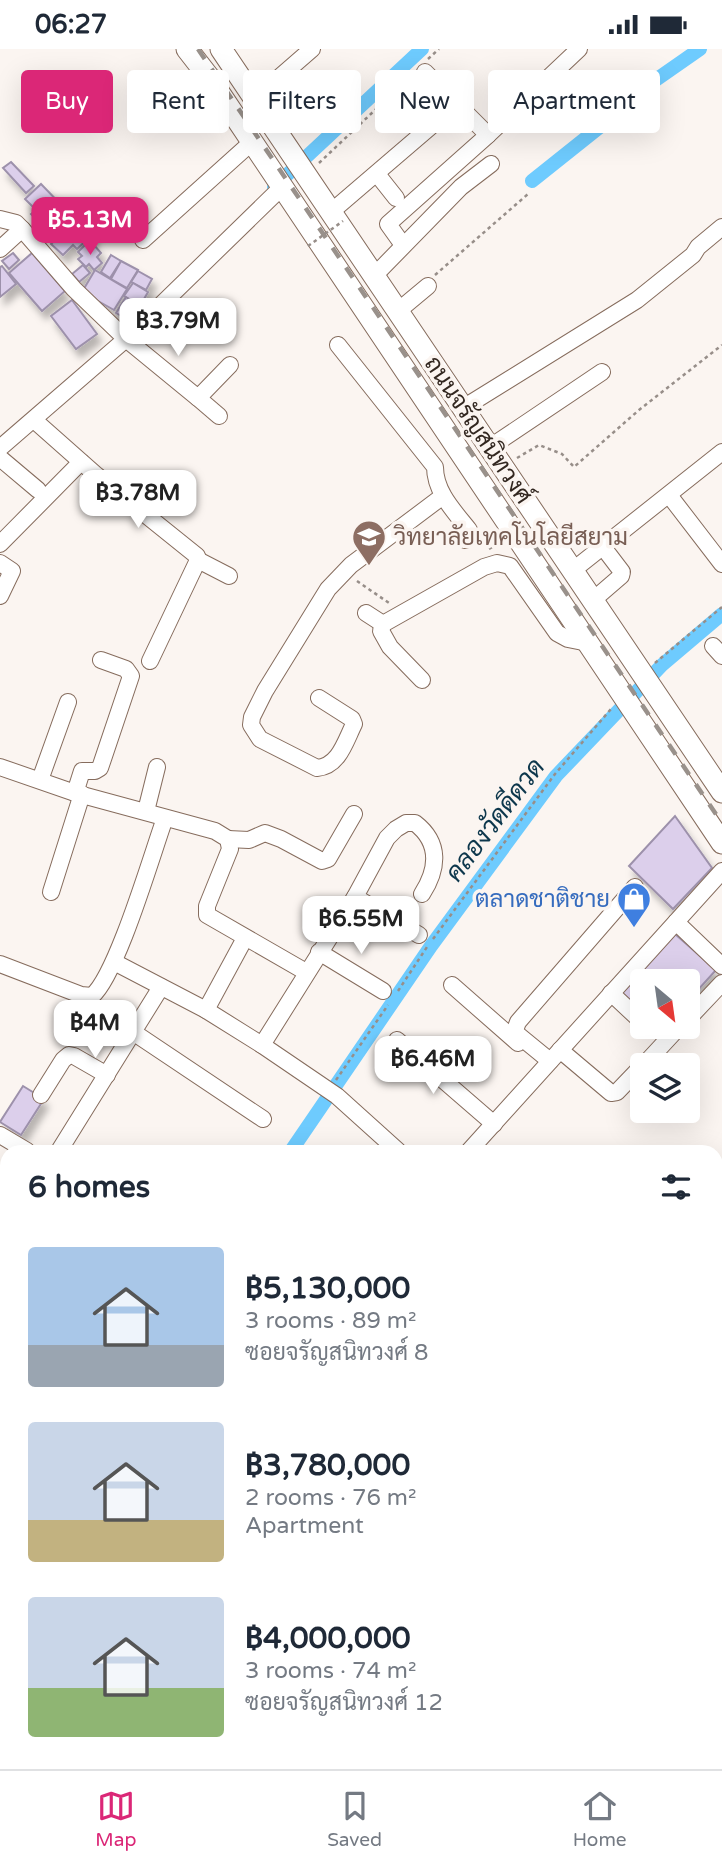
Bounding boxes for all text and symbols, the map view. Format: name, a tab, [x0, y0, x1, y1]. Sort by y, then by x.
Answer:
text: 06:27	[35, 9, 107, 40]
chip: Buy	[21, 70, 113, 133]
chip: Rent	[127, 70, 229, 133]
chip: Filters	[243, 70, 361, 133]
chip: New	[375, 70, 474, 133]
chip: Apartment	[488, 70, 660, 133]
pin: ฿5.13M	[33, 197, 147, 257]
text: ฿5.13M	[47, 206, 133, 234]
pin: ฿3.79M	[121, 299, 235, 358]
text: ฿3.79M	[135, 307, 221, 335]
street label: ถนนจรัญสนิทวงศ์	[418, 349, 540, 509]
pin: ฿3.78M	[81, 470, 195, 530]
text: ฿3.78M	[95, 479, 181, 507]
school or university icon: วิทยาลัยเทคโนโลยีสยาม	[350, 518, 388, 567]
place label: วิทยาลัยเทคโนโลยีสยาม	[393, 521, 628, 552]
water label: คลองวัดดีดวด	[438, 752, 551, 888]
shop icon: ตลาดชาติชาย	[615, 880, 653, 929]
place label: ตลาดชาติชาย	[475, 885, 610, 914]
pin: ฿6.55M	[304, 897, 418, 956]
text: ฿6.55M	[318, 905, 404, 933]
north arrow	[630, 969, 700, 1039]
map controls	[630, 969, 700, 1123]
pin: ฿4M	[61, 1000, 129, 1060]
text: ฿4M	[70, 1009, 120, 1037]
pin: ฿6.46M	[376, 1037, 490, 1096]
text: ฿6.46M	[391, 1045, 475, 1073]
button: layers	[630, 1053, 700, 1123]
icon: filters	[657, 1168, 695, 1206]
text: 6 homes	[28, 1169, 150, 1206]
text: ฿5,130,000	[245, 1270, 410, 1307]
icon: home	[84, 1275, 168, 1359]
text: 3 rooms · 89 m²	[245, 1307, 416, 1335]
text: ซอยจรัญสนิทวงศ์ 8	[245, 1339, 428, 1367]
text: ฿3,780,000	[245, 1447, 410, 1484]
icon: home	[84, 1450, 168, 1534]
text: 2 rooms · 76 m²	[245, 1484, 416, 1512]
text: Apartment	[245, 1512, 364, 1540]
text: ฿4,000,000	[245, 1620, 411, 1657]
icon: home	[84, 1625, 168, 1709]
text: 3 rooms · 74 m²	[245, 1657, 416, 1685]
text: ซอยจรัญสนิทวงศ์ 12	[245, 1689, 443, 1717]
tab: Map	[95, 1787, 136, 1851]
tab: Saved	[327, 1787, 382, 1851]
tab: Home	[573, 1787, 627, 1851]

